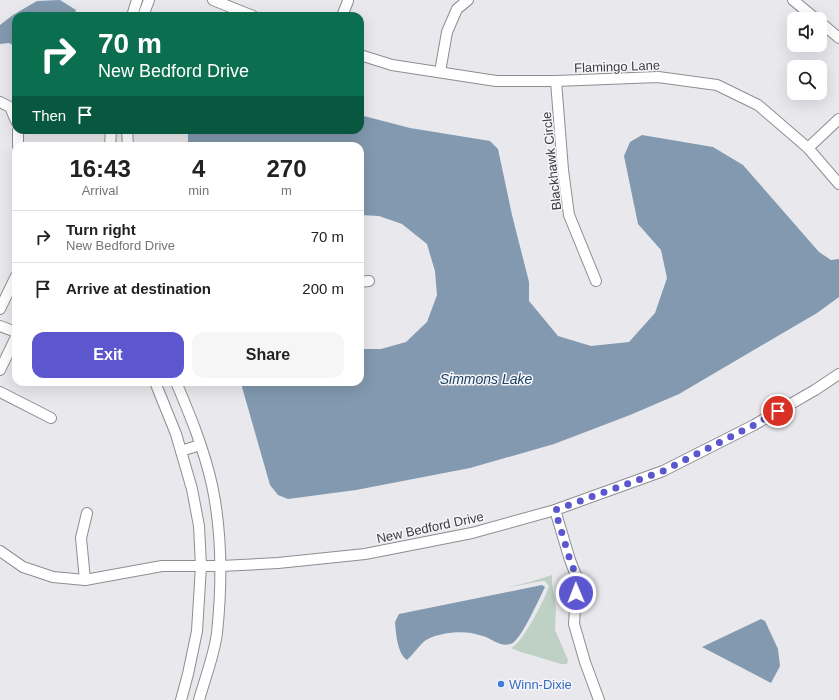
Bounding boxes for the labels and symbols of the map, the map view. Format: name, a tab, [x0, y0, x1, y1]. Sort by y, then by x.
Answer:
street label: Flamingo Lane	[574, 58, 660, 75]
street label: Blackhawk Circle	[539, 111, 564, 211]
water label: Simmons Lake	[440, 371, 533, 387]
pin	[761, 394, 795, 428]
street label: New Bedford Drive	[375, 509, 485, 546]
position arrow	[555, 572, 597, 614]
place label: Winn-Dixie	[509, 677, 572, 692]
marker: Winn-Dixie	[496, 679, 506, 689]

